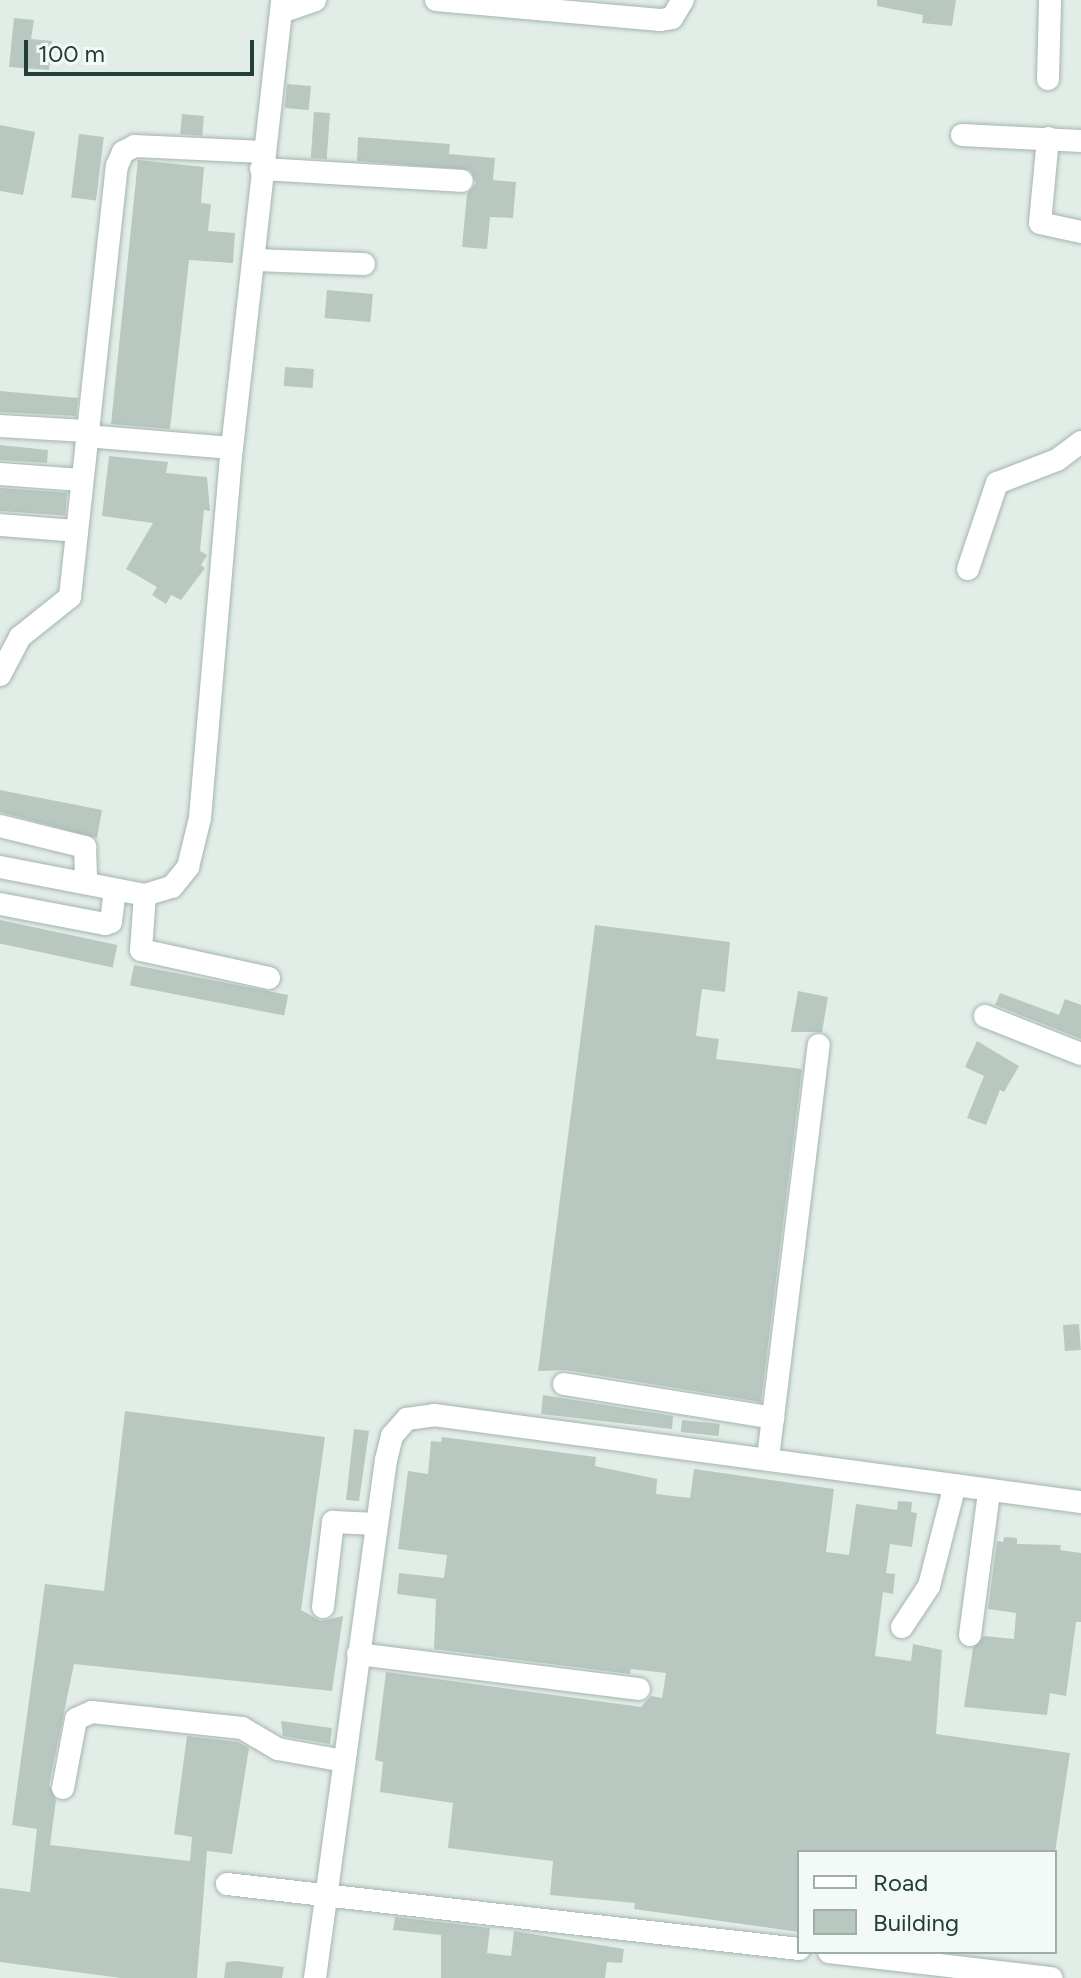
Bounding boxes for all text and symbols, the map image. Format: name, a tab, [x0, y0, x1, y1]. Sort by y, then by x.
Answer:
scale bar	[28, 24, 258, 74]
text: 100 m	[38, 39, 105, 68]
legend	[797, 1850, 1057, 1954]
text: Road	[873, 1868, 928, 1897]
text: Building	[873, 1908, 959, 1937]

